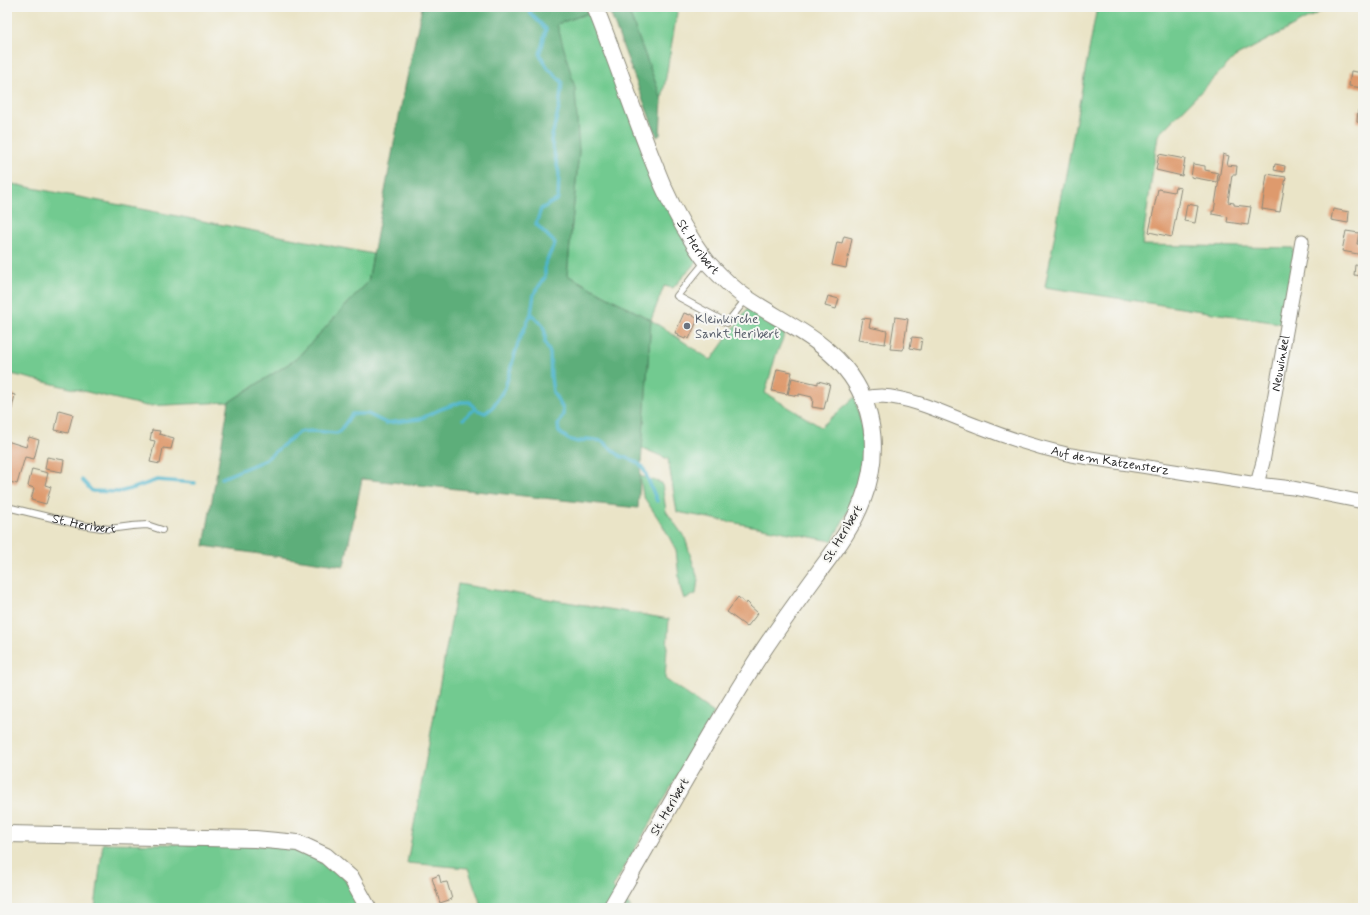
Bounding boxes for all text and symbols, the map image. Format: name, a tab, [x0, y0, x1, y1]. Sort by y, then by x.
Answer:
street label: St. Heribert	[673, 216, 723, 279]
place label: Kleinkirche Sankt Heribert	[695, 311, 779, 343]
marker: Kleinkirche Sankt Heribert	[682, 321, 692, 331]
street label: Neuwinkel	[1267, 334, 1294, 393]
street label: Auf dem Katzensterz	[1049, 442, 1170, 479]
street label: St. Heribert	[819, 502, 867, 566]
street label: St. Heribert	[51, 510, 117, 538]
street label: St. Heribert	[647, 775, 693, 839]

